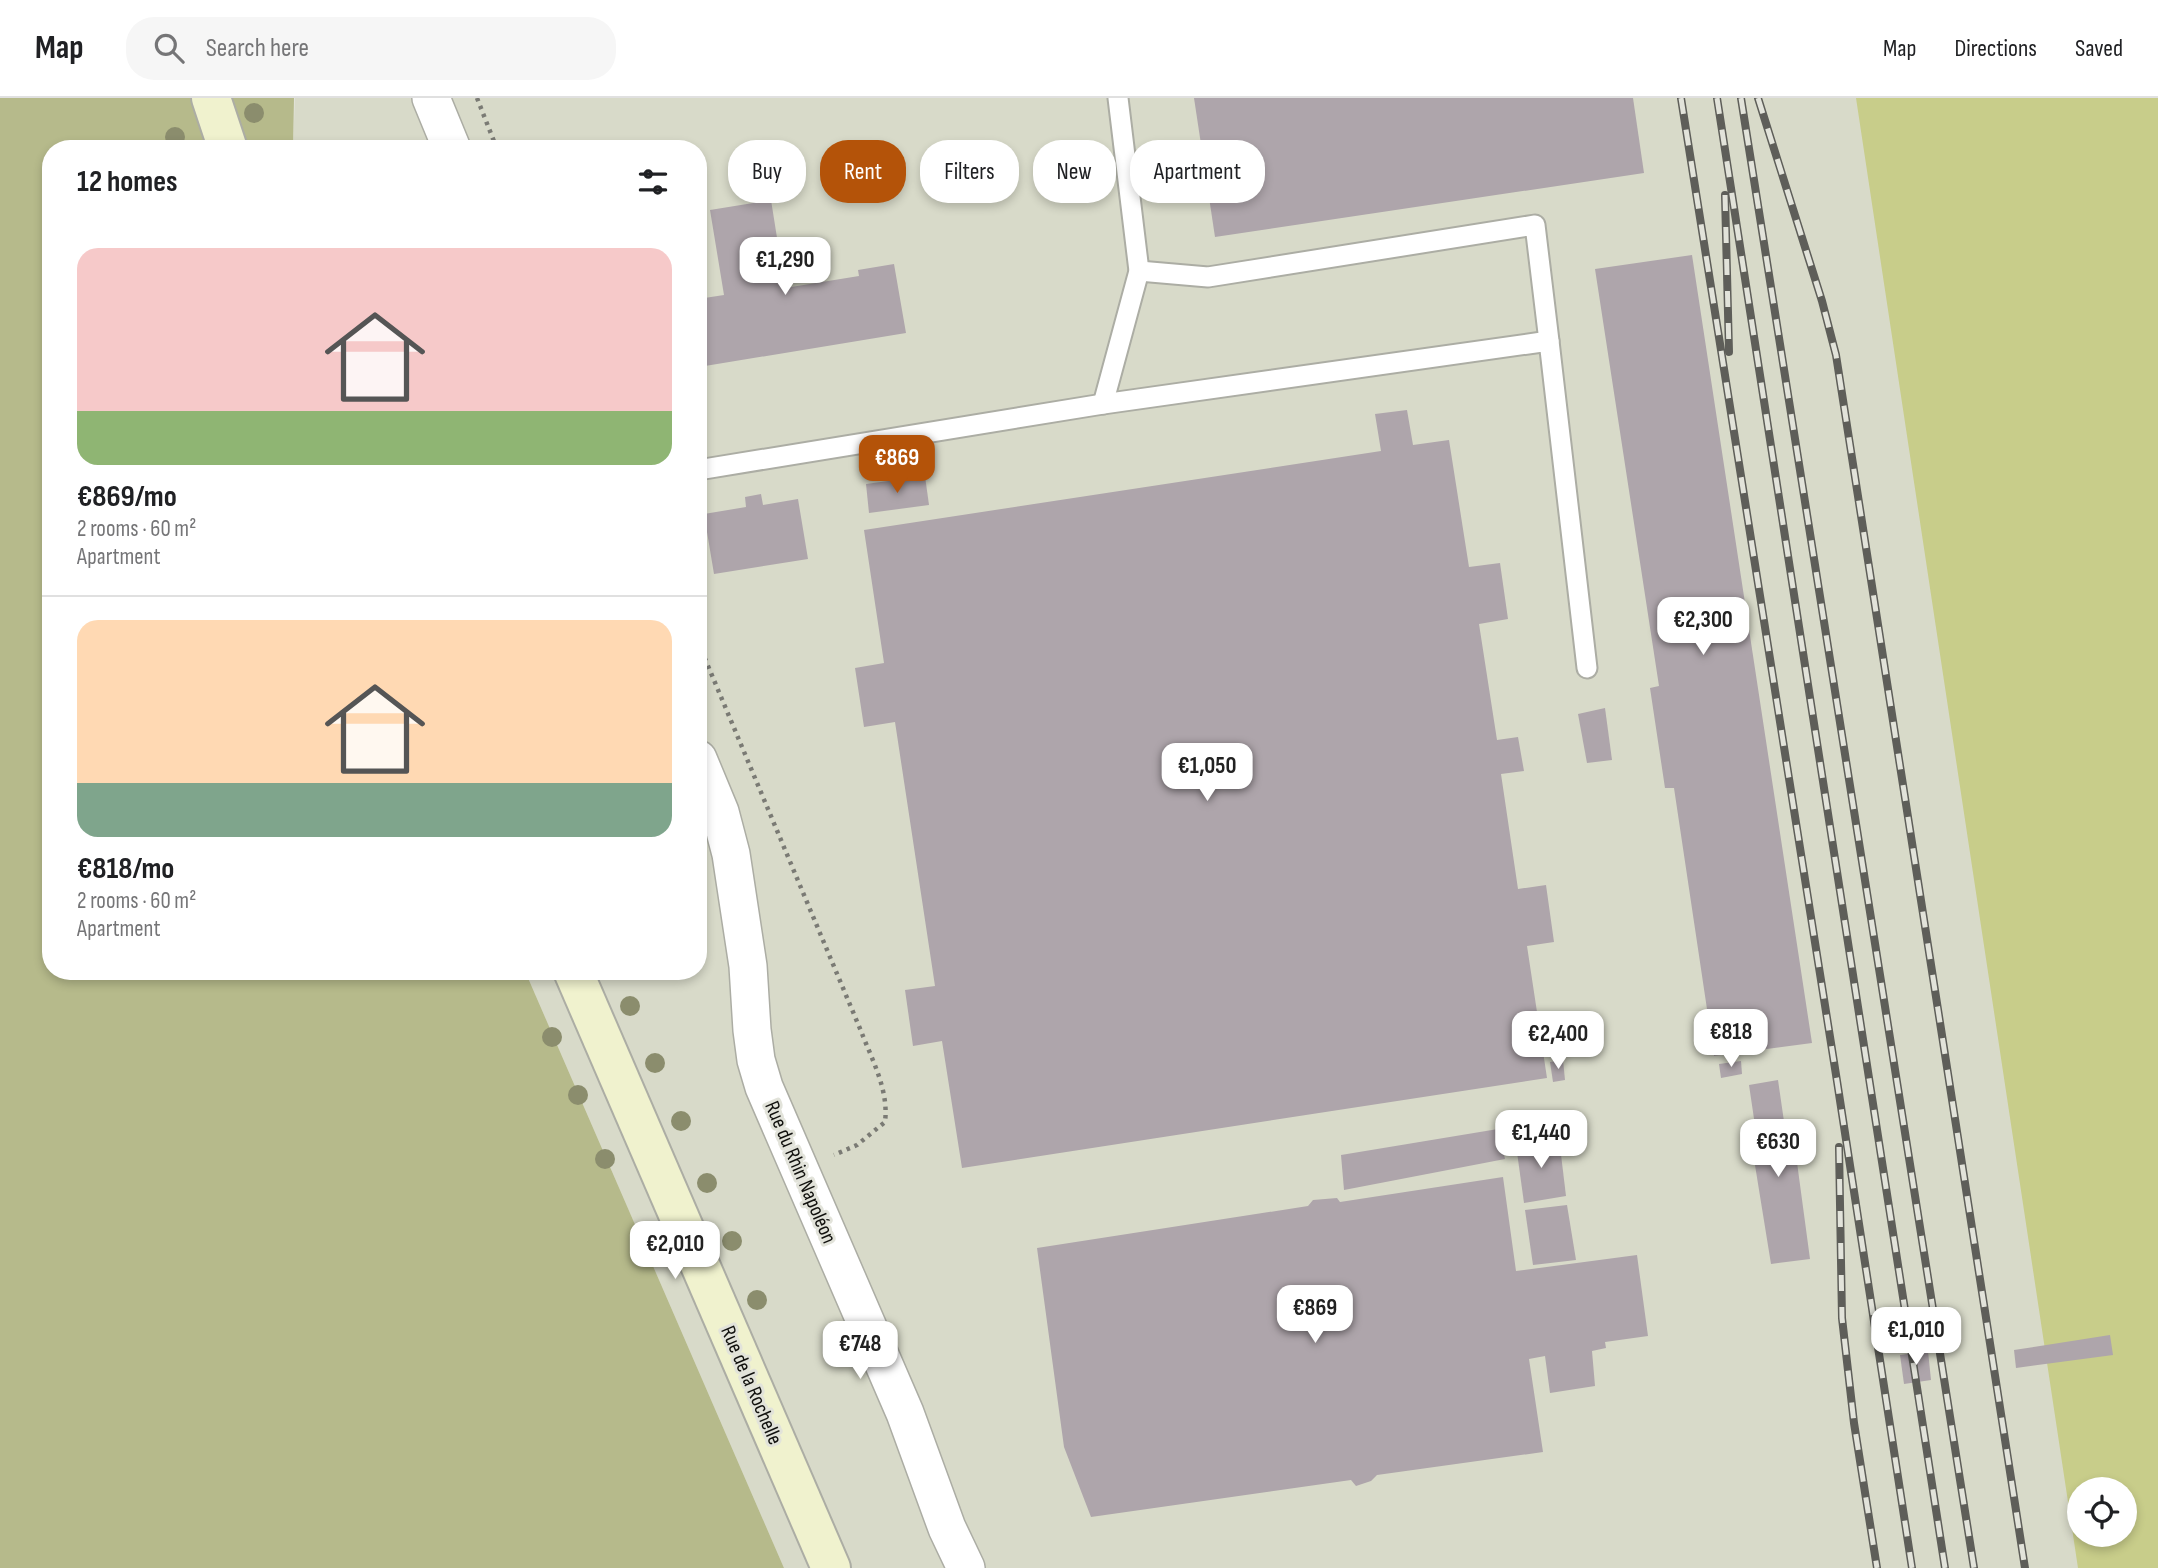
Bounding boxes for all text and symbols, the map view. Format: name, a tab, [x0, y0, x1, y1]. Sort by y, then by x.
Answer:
search box	[126, 17, 616, 80]
text: Map	[35, 28, 84, 68]
icon: search	[150, 29, 188, 67]
text: Search here	[206, 33, 309, 64]
text: Map	[1883, 34, 1916, 63]
text: Directions	[1954, 34, 2037, 63]
text: Saved	[2075, 34, 2123, 63]
chip: Buy	[728, 140, 806, 203]
chip: Rent	[820, 140, 906, 203]
chip: Filters	[920, 140, 1019, 203]
chip: New	[1033, 140, 1116, 203]
chip: Apartment	[1130, 140, 1265, 203]
icon: filters	[634, 163, 672, 201]
text: 12 homes	[77, 164, 178, 200]
pin: €1,290	[728, 238, 842, 297]
text: €1,290	[756, 246, 814, 274]
icon: home	[312, 294, 438, 420]
pin: €869	[856, 436, 938, 495]
text: €869	[875, 444, 919, 472]
text: €869/mo	[77, 479, 177, 515]
text: 2 rooms · 60 m²	[77, 515, 196, 543]
text: Apartment	[77, 543, 161, 571]
pin: €2,300	[1646, 598, 1760, 657]
text: €2,300	[1673, 606, 1733, 634]
icon: home	[312, 666, 438, 792]
pin: €1,050	[1150, 744, 1264, 803]
text: €1,050	[1178, 752, 1236, 780]
text: €818/mo	[77, 851, 174, 887]
text: 2 rooms · 60 m²	[77, 887, 196, 915]
text: Apartment	[77, 915, 161, 943]
pin: €818	[1690, 1010, 1772, 1069]
pin: €2,400	[1501, 1012, 1615, 1071]
text: €818	[1710, 1018, 1752, 1046]
text: €2,400	[1528, 1020, 1588, 1048]
street label: Rue du Rhin Napoléon	[759, 1097, 842, 1247]
pin: €1,440	[1484, 1110, 1598, 1170]
text: €1,440	[1511, 1119, 1571, 1147]
pin: €630	[1737, 1119, 1819, 1179]
text: €630	[1756, 1128, 1800, 1156]
pin: €2,010	[618, 1222, 732, 1281]
text: €2,010	[646, 1230, 704, 1258]
pin: €869	[1274, 1286, 1356, 1345]
text: €869	[1293, 1294, 1337, 1322]
pin: €1,010	[1859, 1308, 1973, 1367]
text: €1,010	[1887, 1316, 1945, 1344]
street label: Rue de la Rochelle	[715, 1322, 788, 1448]
pin: €748	[819, 1322, 901, 1381]
text: €748	[839, 1330, 881, 1358]
map controls	[2067, 1477, 2137, 1547]
button: locate	[2067, 1477, 2137, 1547]

